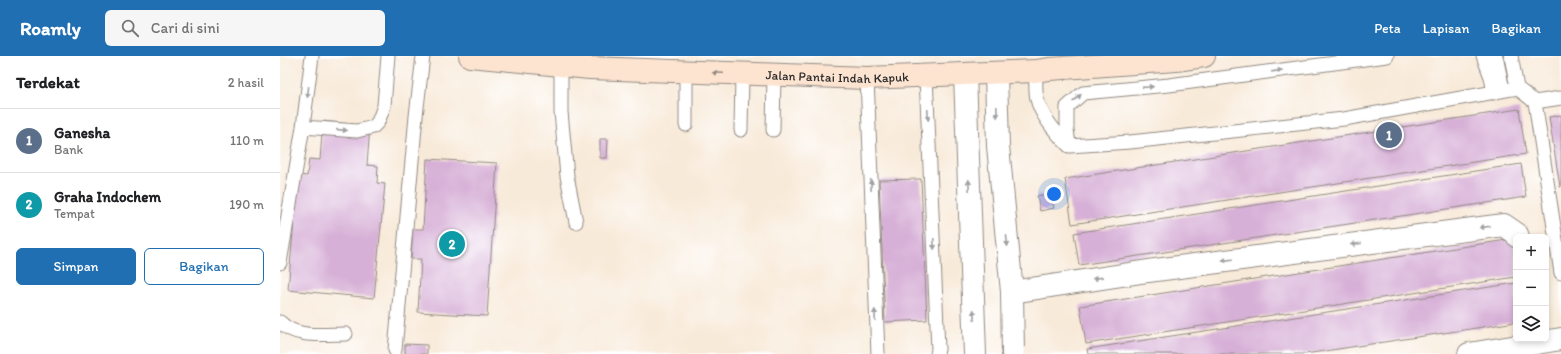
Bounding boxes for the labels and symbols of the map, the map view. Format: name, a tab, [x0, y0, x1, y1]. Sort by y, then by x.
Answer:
street label: Jalan Pantai Indah Kapuk	[765, 67, 909, 86]
one-way arrow	[1271, 68, 1283, 74]
one-way arrow	[711, 70, 724, 76]
one-way arrow	[1142, 83, 1154, 90]
one-way arrow	[304, 85, 311, 98]
one-way arrow	[1072, 93, 1082, 102]
one-way arrow	[994, 106, 1000, 119]
one-way arrow	[925, 109, 931, 122]
pin: 1	[1376, 120, 1402, 150]
one-way arrow	[336, 127, 348, 134]
one-way arrow	[966, 178, 972, 191]
one-way arrow	[867, 179, 874, 191]
your location	[1044, 184, 1064, 204]
one-way arrow	[1479, 224, 1491, 230]
pin: 2	[439, 229, 465, 259]
one-way arrow	[1004, 235, 1011, 248]
one-way arrow	[930, 238, 937, 250]
one-way arrow	[1350, 241, 1362, 247]
one-way arrow	[1221, 257, 1233, 264]
one-way arrow	[1092, 275, 1104, 281]
one-way arrow	[872, 308, 878, 321]
one-way arrow	[970, 309, 977, 321]

